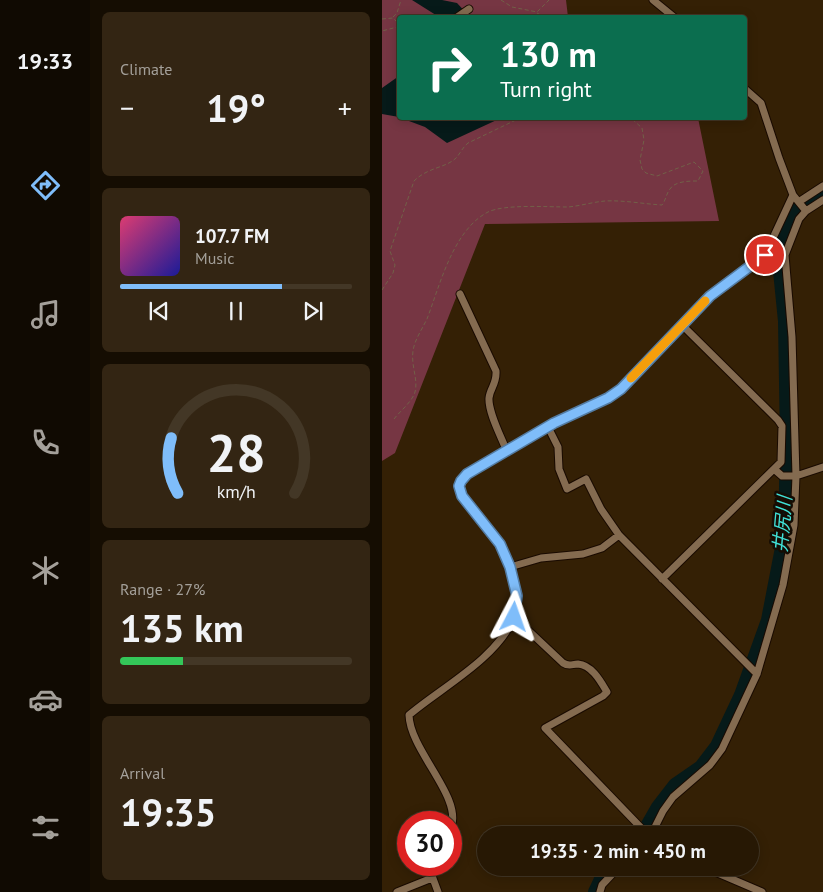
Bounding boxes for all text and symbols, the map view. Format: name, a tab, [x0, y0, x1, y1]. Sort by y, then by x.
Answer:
text: 130 m	[500, 31, 597, 77]
icon: right	[417, 35, 482, 100]
text: 19:33	[17, 47, 73, 75]
text: Climate	[120, 59, 172, 79]
text: Turn right	[500, 75, 592, 103]
text: 19°	[206, 83, 266, 132]
text: −	[120, 89, 134, 126]
text: +	[338, 89, 352, 126]
icon: directions	[28, 168, 63, 203]
text: 107.7 FM	[195, 224, 269, 248]
pin	[744, 234, 786, 276]
icon: arrive	[751, 241, 779, 269]
text: Music	[195, 248, 235, 268]
icon: music	[28, 297, 63, 332]
icon: previous	[145, 297, 173, 325]
icon: pause	[222, 297, 250, 325]
icon: next	[299, 297, 327, 325]
text: 28	[207, 419, 265, 486]
icon: phone	[28, 425, 63, 460]
text: km/h	[216, 480, 256, 503]
water label: 井尻川	[768, 493, 797, 553]
icon: climate	[28, 553, 63, 588]
text: Range · 27%	[120, 579, 205, 599]
position arrow	[487, 590, 539, 642]
text: 135 km	[120, 603, 244, 652]
icon: car	[28, 682, 63, 717]
text: Arrival	[120, 763, 165, 783]
text: 19:35	[120, 787, 216, 836]
icon: filters	[28, 810, 63, 845]
speed limit sign: 30	[397, 811, 462, 876]
text: 19:35 · 2 min · 450 m	[530, 839, 706, 863]

